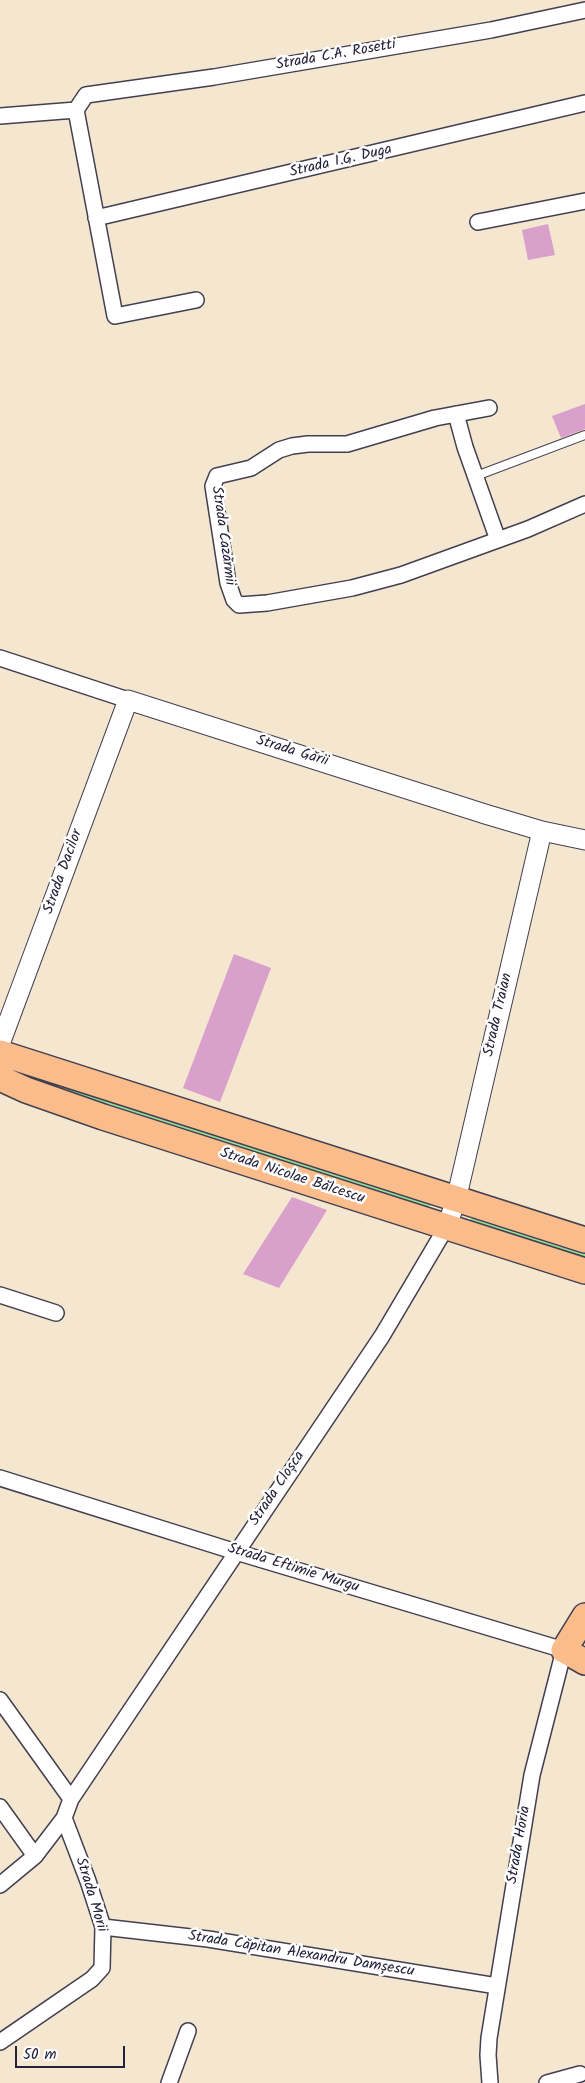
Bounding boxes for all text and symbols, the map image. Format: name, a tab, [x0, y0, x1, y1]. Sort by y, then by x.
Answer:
street label: Strada C.A. Rosetti	[275, 37, 397, 75]
street label: Strada I.G. Duga	[288, 142, 394, 182]
street label: Strada Cazărmii	[206, 485, 238, 587]
street label: Strada Gării	[254, 732, 330, 772]
street label: Strada Dacilor	[40, 827, 88, 917]
street label: Strada Traian	[481, 972, 517, 1058]
street label: Strada Nicolae Bălcescu	[217, 1145, 367, 1209]
street label: Strada Cloșca	[247, 1448, 309, 1530]
street label: Strada Eftimie Murgu	[225, 1540, 361, 1598]
street label: Strada Horia	[504, 1805, 536, 1885]
street label: Strada Morii	[70, 1856, 110, 1934]
street label: Strada Căpitan Alexandru Damșescu	[187, 1928, 415, 1982]
scale bar	[18, 2036, 128, 2068]
text: 50 m	[23, 2043, 57, 2067]

